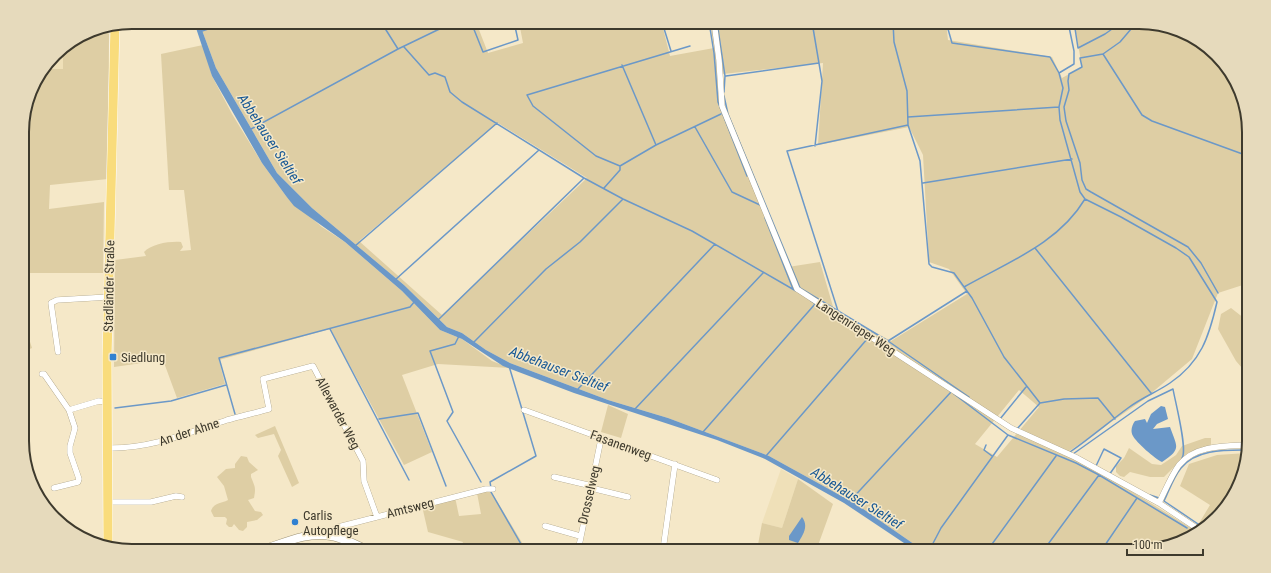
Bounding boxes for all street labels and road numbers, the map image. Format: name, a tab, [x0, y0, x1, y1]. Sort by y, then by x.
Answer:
street label: Stadländer Straße	[101, 240, 117, 332]
street label: Langenrieper Weg	[813, 296, 899, 358]
street label: Allewarder Weg	[313, 374, 363, 452]
street label: An der Ahne	[157, 415, 221, 449]
street label: Fasanenweg	[588, 427, 654, 463]
street label: Drosselweg	[575, 464, 603, 526]
street label: Amtsweg	[385, 495, 435, 521]

